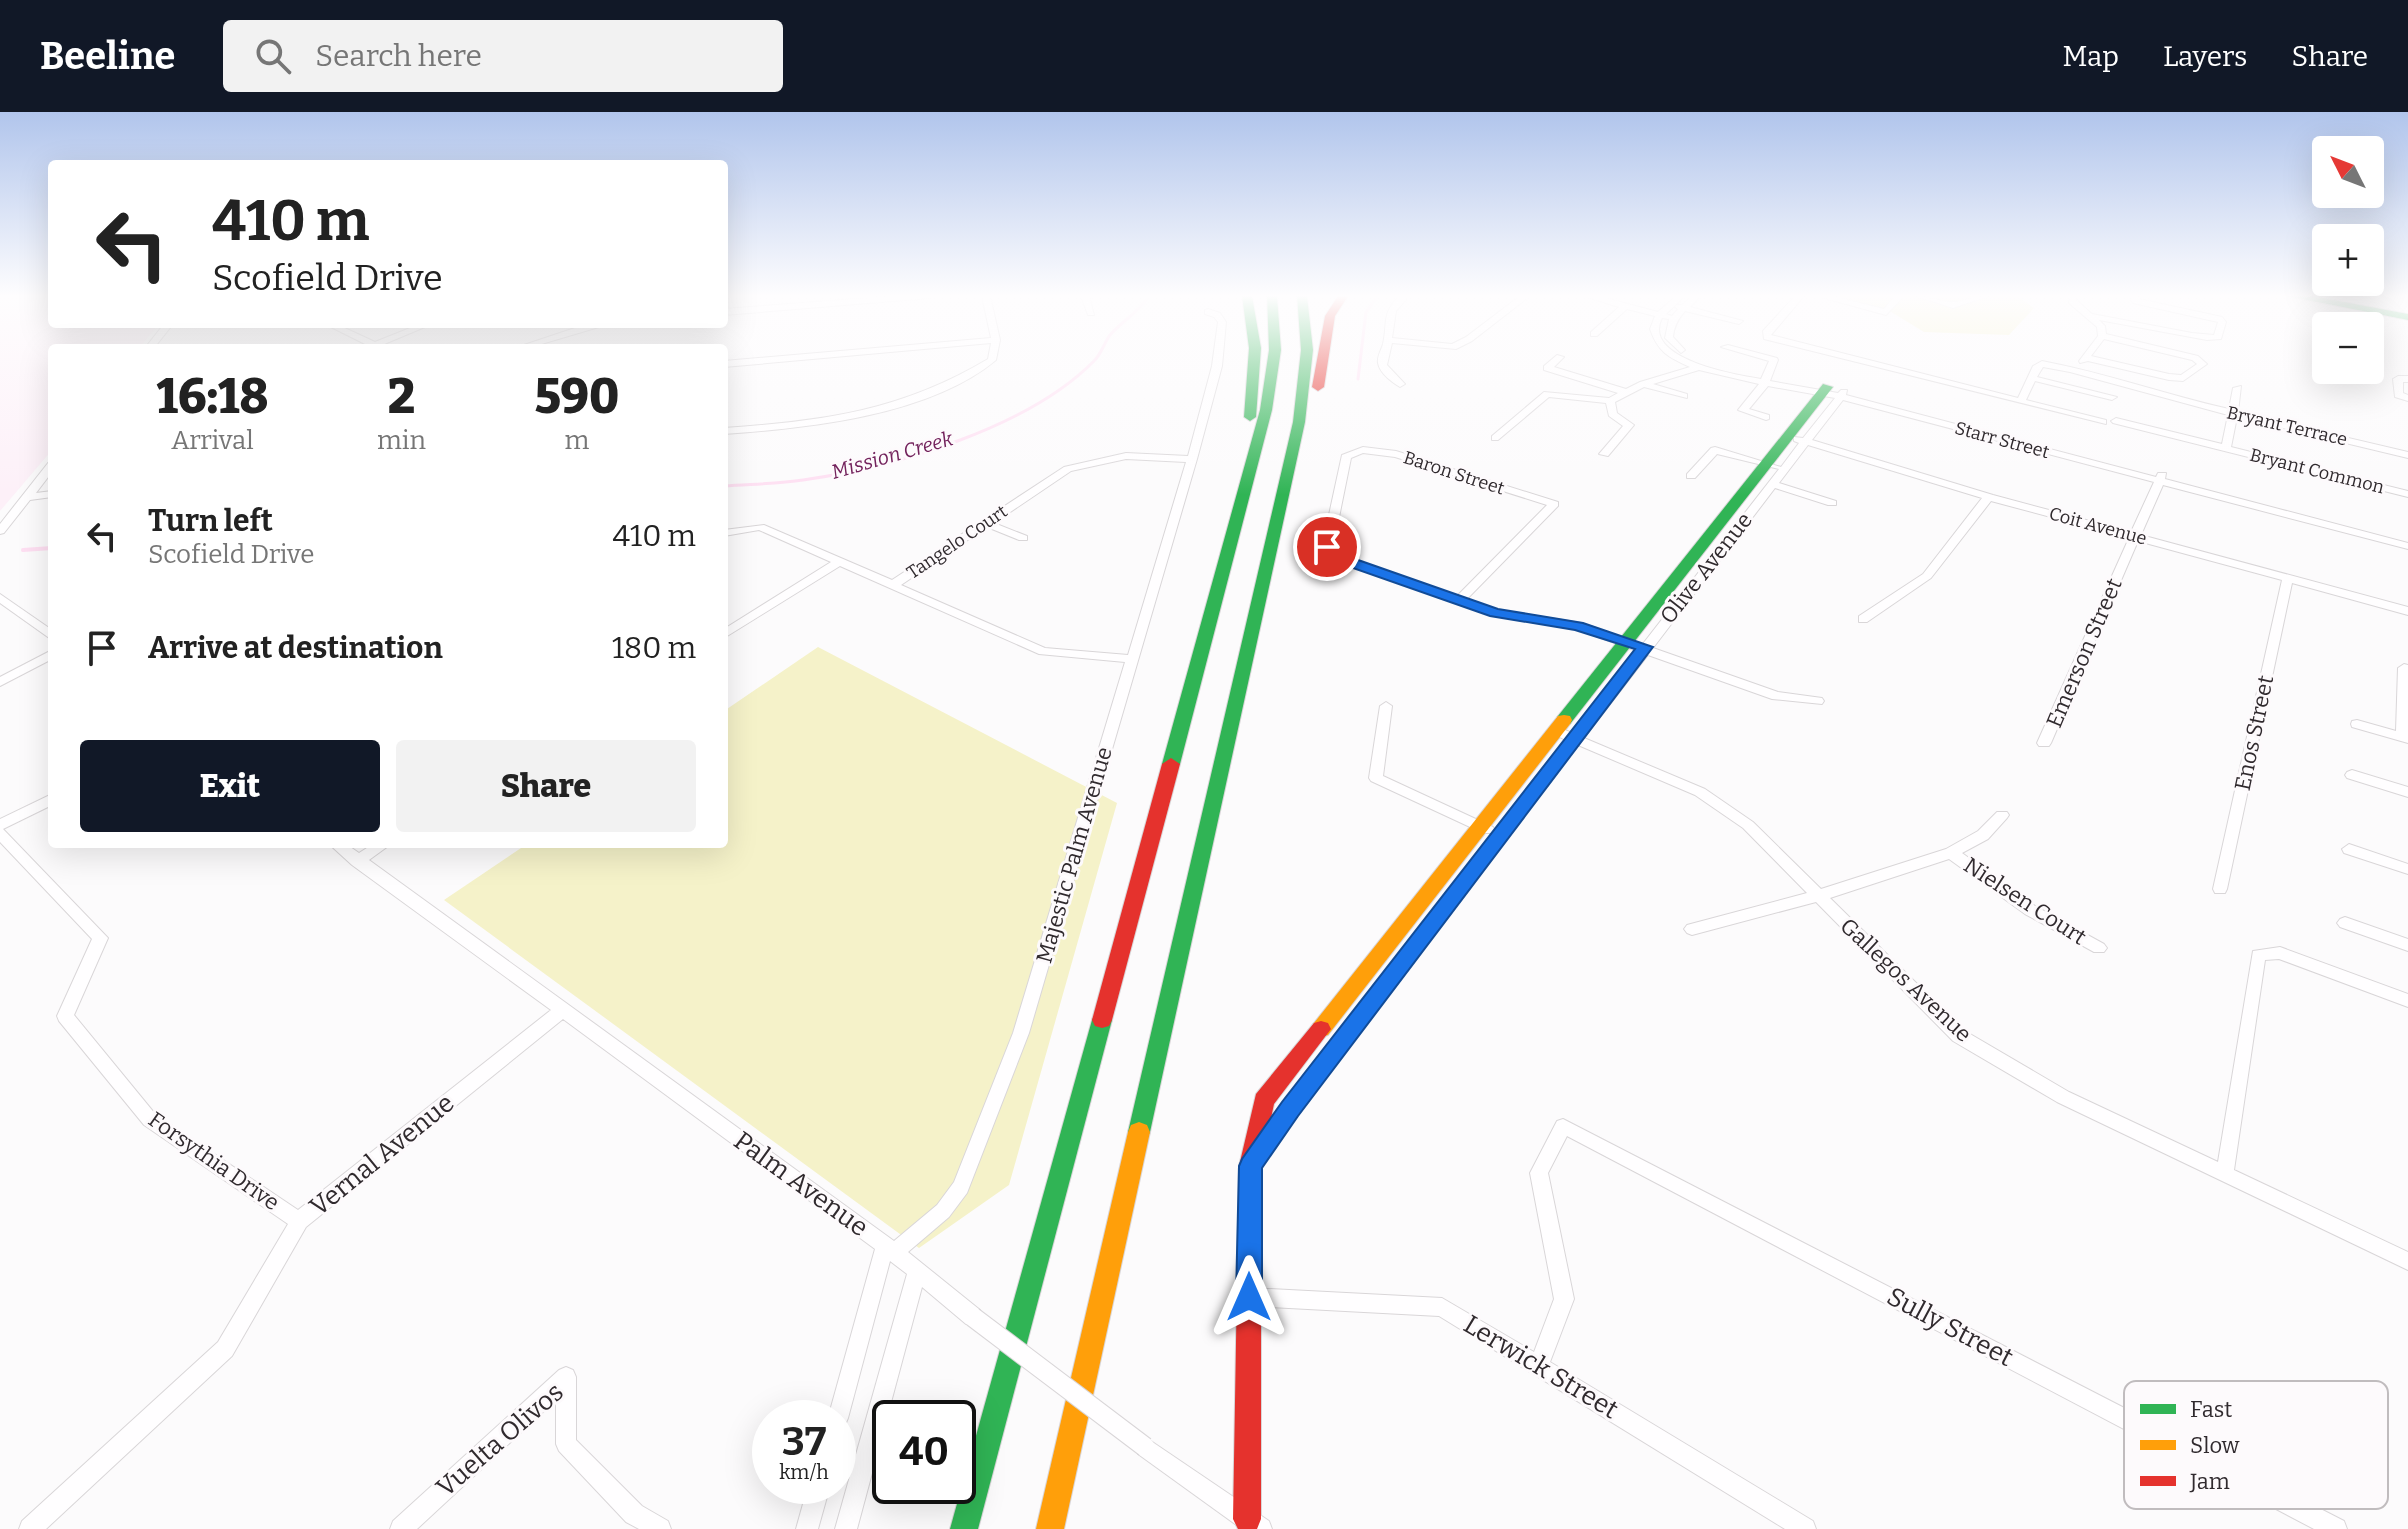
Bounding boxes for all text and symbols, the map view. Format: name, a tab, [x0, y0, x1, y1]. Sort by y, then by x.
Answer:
search box	[223, 20, 783, 92]
text: Beeline	[40, 33, 175, 79]
icon: search	[251, 34, 295, 78]
text: Search here	[315, 38, 482, 74]
text: Map	[2062, 40, 2119, 73]
text: Layers	[2163, 40, 2247, 73]
text: Share	[2291, 40, 2368, 73]
north arrow	[2312, 136, 2384, 208]
map controls	[2312, 136, 2384, 384]
text: 410 m	[212, 188, 369, 255]
icon: left	[80, 192, 184, 296]
button: +	[2312, 224, 2384, 296]
text: Scofield Drive	[212, 256, 443, 300]
button: −	[2312, 312, 2384, 384]
text: 16:18	[157, 368, 268, 426]
text: 2	[388, 368, 415, 426]
text: 590	[535, 368, 619, 426]
street label: Bryant Terrace	[2225, 401, 2349, 451]
street label: Starr Street	[1952, 417, 2052, 463]
text: Arrival	[171, 425, 254, 456]
text: min	[377, 425, 426, 456]
text: m	[565, 425, 589, 456]
water label: Mission Creek	[828, 426, 956, 484]
street label: Bryant Common	[2248, 444, 2387, 498]
street label: Baron Street	[1401, 446, 1508, 500]
street label: Tangelo Court	[902, 500, 1012, 584]
street label: Coit Avenue	[2047, 502, 2149, 550]
text: Turn left	[148, 503, 273, 539]
street label: Olive Avenue	[1654, 507, 1758, 629]
pin	[1293, 513, 1361, 581]
icon: left	[80, 514, 124, 558]
text: 410 m	[612, 518, 696, 554]
icon: arrive	[1305, 525, 1349, 569]
text: Scofield Drive	[148, 539, 315, 570]
street label: Emerson Street	[2040, 574, 2128, 732]
icon: arrive	[80, 626, 124, 670]
text: Arrive at destination	[148, 630, 443, 666]
text: 180 m	[612, 630, 696, 666]
street label: Enos Street	[2229, 673, 2279, 793]
button: Exit	[80, 740, 380, 832]
button: Share	[396, 740, 696, 832]
street label: Majestic Palm Avenue	[1030, 744, 1118, 966]
street label: Nielsen Court	[1959, 851, 2091, 951]
street label: Gallegos Avenue	[1835, 912, 1977, 1048]
street label: Vernal Avenue	[304, 1087, 460, 1223]
street label: Forsythia Drive	[143, 1106, 285, 1216]
street label: Palm Avenue	[728, 1125, 874, 1243]
position arrow	[1207, 1255, 1291, 1339]
street label: Sully Street	[1882, 1281, 2019, 1373]
street label: Lerwick Street	[1458, 1309, 1624, 1426]
street label: Vuelta Olivos	[430, 1377, 570, 1503]
legend	[2124, 1381, 2388, 1509]
text: Fast	[2190, 1396, 2232, 1423]
speed limit sign: 40	[872, 1400, 976, 1504]
text: 37	[782, 1418, 826, 1466]
text: Slow	[2190, 1432, 2240, 1459]
text: km/h	[779, 1460, 829, 1484]
text: Jam	[2189, 1468, 2230, 1495]

